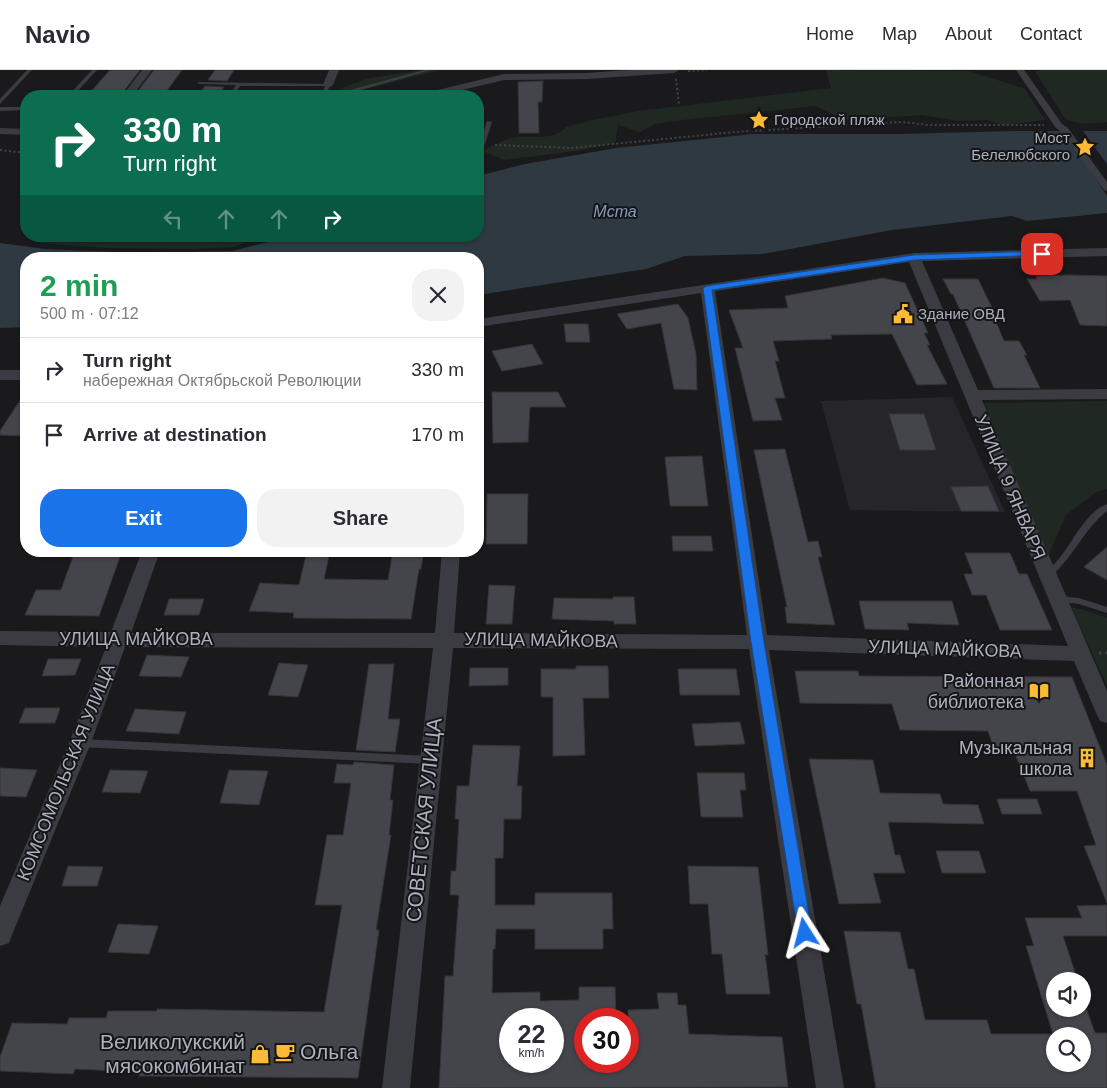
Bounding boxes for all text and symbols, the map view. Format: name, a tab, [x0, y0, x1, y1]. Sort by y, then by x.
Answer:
text: Navio	[25, 21, 90, 48]
text: Home	[806, 24, 854, 44]
text: Map	[882, 24, 917, 44]
text: About	[945, 24, 992, 44]
text: Contact	[1020, 24, 1082, 44]
place icon: Городской пляж	[748, 109, 770, 131]
icon: right	[40, 110, 105, 175]
text: 330 m	[123, 110, 222, 149]
place label: Городской пляж	[774, 111, 885, 128]
place label: Мост Белелюбского	[971, 129, 1070, 163]
place icon: Мост Белелюбского	[1074, 136, 1096, 158]
text: Turn right	[123, 151, 216, 176]
water label: Мста	[593, 203, 637, 220]
icon: left	[159, 205, 187, 233]
icon: ahead	[212, 205, 240, 233]
icon: ahead	[265, 205, 293, 233]
icon: right	[318, 205, 346, 233]
pin	[1021, 233, 1063, 275]
icon: arrive	[1028, 240, 1056, 268]
text: 2 min	[40, 269, 118, 302]
button: close	[412, 269, 464, 321]
public building icon: Здание ОВД	[892, 303, 914, 325]
text: 500 m · 07:12	[40, 305, 139, 322]
place label: Здание ОВД	[918, 305, 1005, 322]
text: Turn right	[83, 350, 171, 371]
icon: right	[40, 356, 68, 384]
text: 330 m	[411, 359, 464, 380]
text: набережная Октябрьской Революции	[83, 372, 361, 389]
street label: УЛИЦА 9 ЯНВАРЯ	[971, 412, 1049, 562]
icon: arrive	[40, 421, 68, 449]
text: Arrive at destination	[83, 424, 267, 445]
text: 170 m	[411, 424, 464, 445]
button: Exit	[40, 489, 247, 547]
button: Share	[257, 489, 464, 547]
street label: УЛИЦА МАЙКОВА	[59, 628, 213, 649]
street label: УЛИЦА МАЙКОВА	[464, 628, 618, 651]
street label: УЛИЦА МАЙКОВА	[868, 635, 1022, 662]
street label: КОМСОМОЛЬСКАЯ УЛИЦА	[13, 661, 119, 883]
place label: Районная библиотека	[928, 671, 1025, 712]
library icon: Районная библиотека	[1028, 680, 1050, 702]
street label: СОВЕТСКАЯ УЛИЦА	[401, 717, 446, 923]
place label: Mузыкальная школа	[959, 738, 1073, 779]
building icon: Mузыкальная школа	[1076, 747, 1098, 769]
position arrow	[778, 906, 830, 958]
map controls	[1046, 972, 1091, 1072]
button: sound	[1046, 972, 1091, 1017]
speed limit sign: 30	[574, 1008, 639, 1073]
text: 22	[518, 1020, 545, 1048]
button: search	[1046, 1027, 1091, 1072]
place label: Великолукский мясокомбинат	[100, 1030, 245, 1077]
place label: Ольга	[300, 1040, 358, 1063]
cafe icon: Ольга	[274, 1041, 296, 1063]
shop icon: Великолукский мясокомбинат	[249, 1043, 271, 1065]
text: km/h	[518, 1046, 545, 1060]

